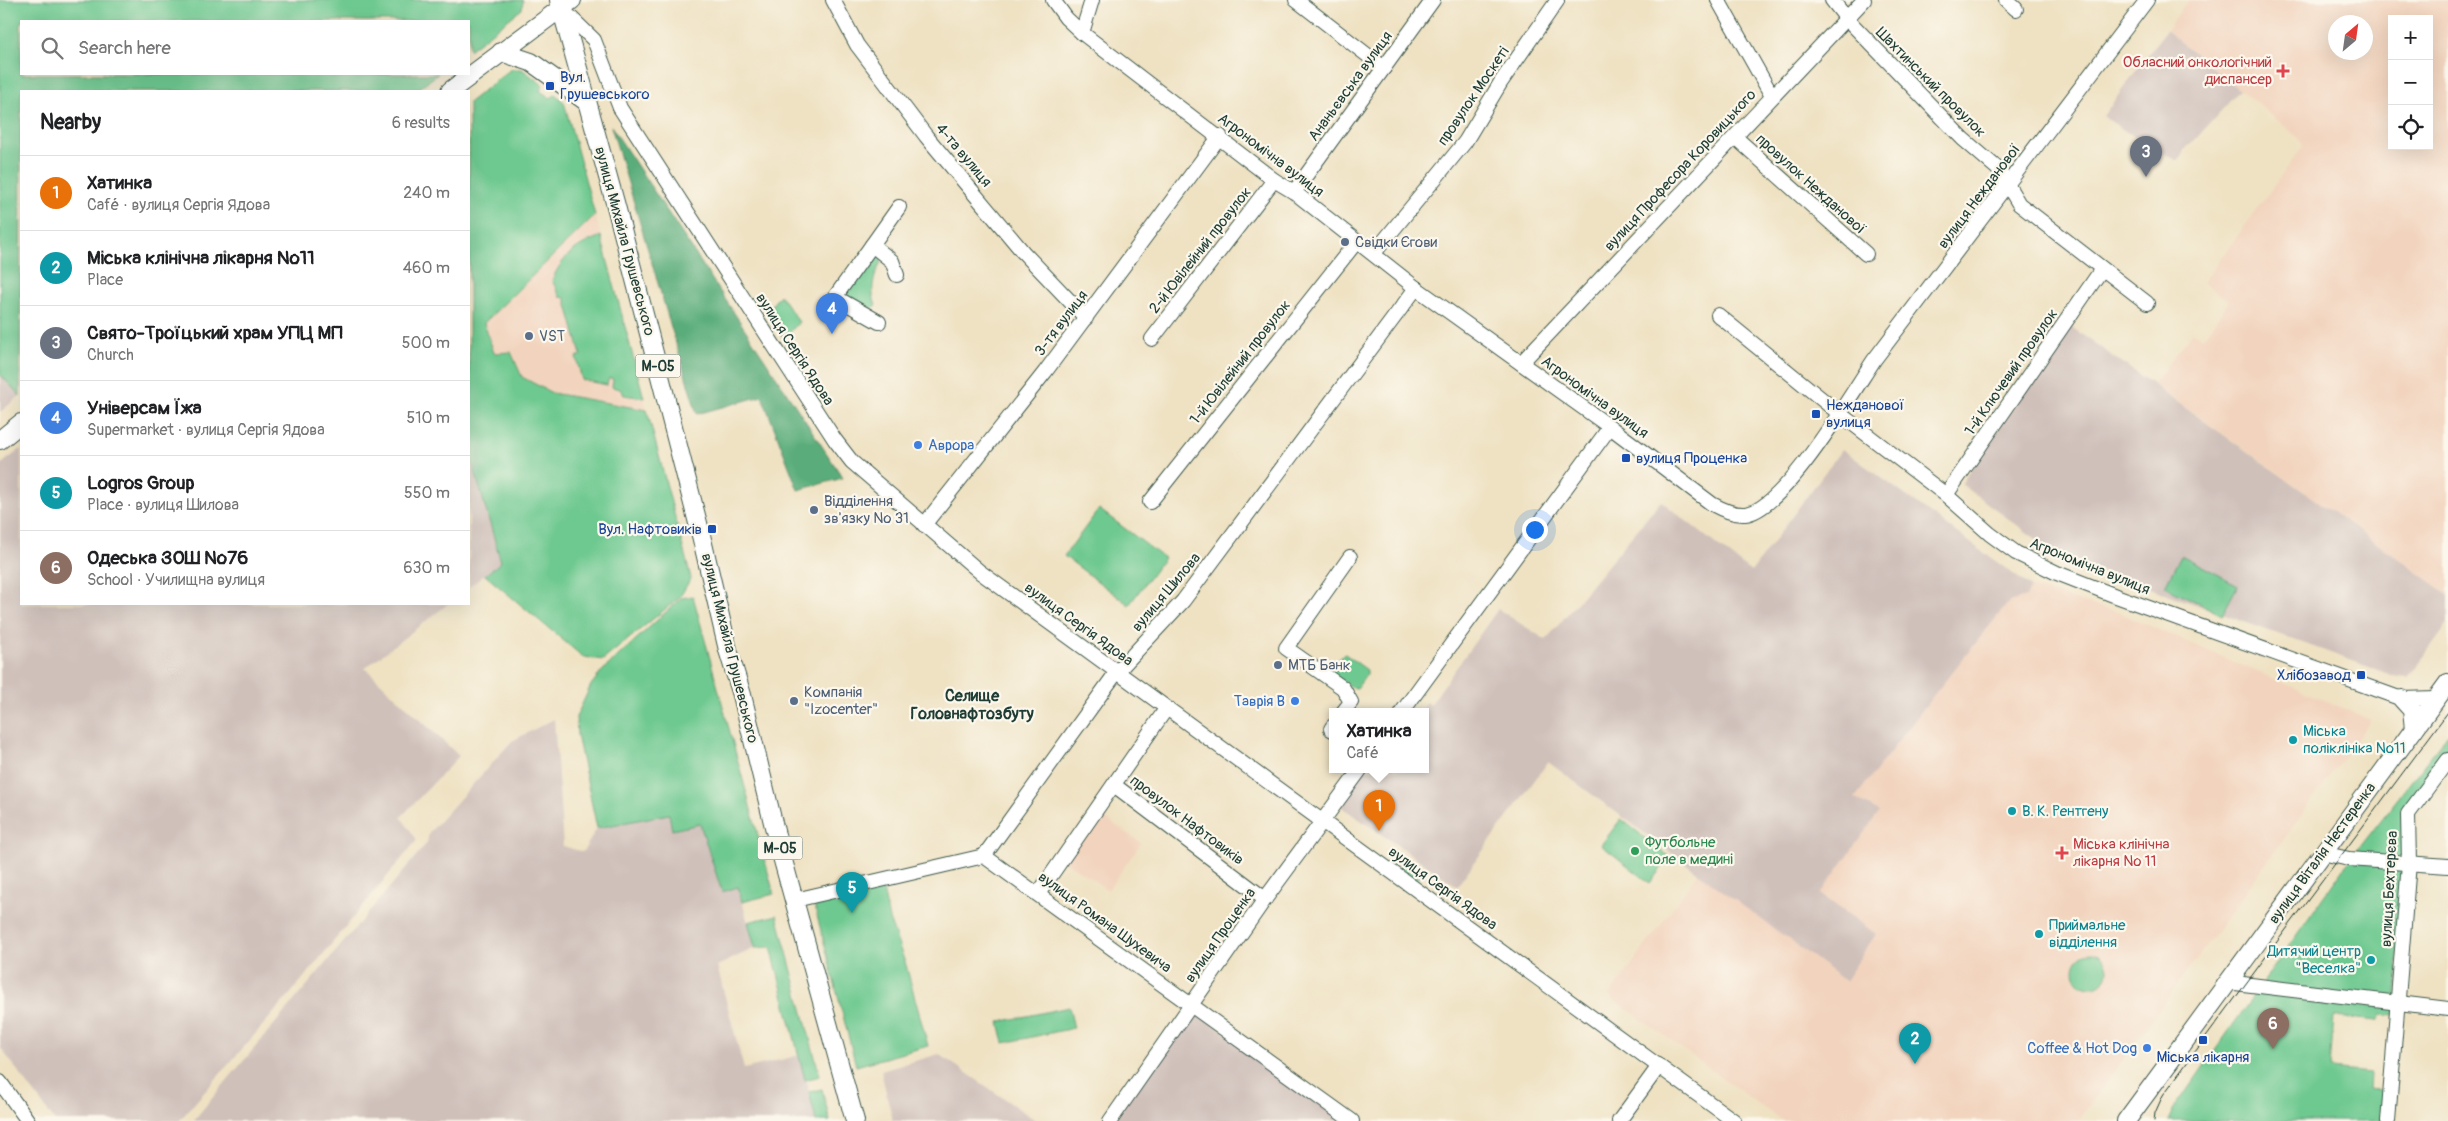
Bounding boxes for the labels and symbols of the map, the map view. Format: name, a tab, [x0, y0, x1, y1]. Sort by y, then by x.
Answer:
north arrow	[2328, 15, 2373, 60]
street label: Шахтинський провулок	[1872, 23, 1990, 142]
street label: Ананьєвська вулиця	[1304, 28, 1397, 145]
street label: провулок Москеті	[1433, 43, 1514, 149]
place label: Обласний онкологічний диспансер	[2123, 53, 2272, 89]
marker: Обласний онкологічний диспансер	[2276, 64, 2290, 78]
place label: Вул. Грушевського	[560, 68, 650, 104]
marker: Вул. Грушевського	[544, 80, 556, 92]
street label: вулиця Професора Коровицького	[1600, 85, 1760, 255]
street label: Агрономічна вулиця	[1214, 109, 1328, 202]
street label: 4-та вулиця	[931, 119, 996, 191]
street label: провулок Нежданової	[1752, 130, 1870, 239]
pin: 3	[2130, 136, 2162, 177]
street label: вулиця Нежданової	[1934, 140, 2025, 253]
street label: вулиця Михайла Грушевського	[590, 145, 659, 338]
street label: 2-й Ювілейний провулок	[1145, 183, 1256, 317]
place label: Свідки Єгови	[1355, 233, 1438, 252]
marker: Свідки Єгови	[1339, 236, 1351, 248]
street label: 3-тя вулиця	[1031, 287, 1092, 360]
street label: вулиця Сергія Ядова	[751, 290, 838, 409]
pin: 4	[816, 293, 848, 334]
street label: 1-й Ювілейний провулок	[1186, 296, 1295, 428]
street label: 1-й Ключевий провулок	[1960, 305, 2063, 439]
place label: VST	[539, 327, 565, 346]
marker: VST	[523, 330, 535, 342]
street label: Агрономічна вулиця	[1537, 352, 1652, 443]
road number: М-05	[636, 354, 680, 378]
place label: Нежданової вулиця	[1826, 396, 1905, 432]
marker: Нежданової вулиця	[1810, 408, 1822, 420]
place label: Аврора	[928, 436, 974, 455]
marker: Аврора	[912, 439, 924, 451]
place label: вулиця Проценка	[1636, 449, 1747, 468]
marker: вулиця Проценка	[1620, 452, 1632, 464]
place label: Відділення зв'язку № 31	[824, 492, 909, 528]
marker: Відділення зв'язку № 31	[808, 504, 820, 516]
your location	[1522, 517, 1548, 543]
place label: Вул. Нафтовиків	[598, 520, 702, 539]
marker: Вул. Нафтовиків	[706, 523, 718, 535]
street label: Агрономічна вулиця	[2027, 534, 2153, 599]
street label: вулиця Шилова	[1128, 549, 1205, 636]
street label: вулиця Михайла Грушевського	[697, 551, 762, 745]
street label: вулиця Сергія Ядова	[1021, 579, 1137, 670]
place label: МТБ Банк	[1288, 656, 1351, 675]
marker: МТБ Банк	[1272, 659, 1284, 671]
place label: Хлібозавод	[2277, 666, 2351, 685]
marker: Хлібозавод	[2355, 669, 2367, 681]
place label: Компанія "Izocenter"	[804, 683, 878, 719]
district label: Селище Головнафтозбуту	[910, 686, 1034, 724]
place label: Таврія В	[1234, 692, 1285, 711]
marker: Компанія "Izocenter"	[788, 695, 800, 707]
marker: Таврія В	[1289, 695, 1301, 707]
place label: Міська поліклініка №11	[2303, 722, 2406, 758]
marker: Міська поліклініка №11	[2287, 734, 2299, 746]
street label: провулок Нафтовиків	[1126, 771, 1248, 870]
street label: вулиця Віталія Нестеренка	[2265, 779, 2380, 928]
pin: 1	[1363, 790, 1395, 831]
place label: В. К. Рентгену	[2022, 802, 2109, 821]
marker: В. К. Рентгену	[2006, 805, 2018, 817]
street label: вулиця Бехтерєва	[2377, 830, 2402, 948]
place label: Футбольне поле в медині	[1645, 833, 1733, 869]
place label: Міська клінічна лікарня № 11	[2073, 835, 2169, 871]
road number: М-05	[758, 836, 802, 860]
street label: вулиця Сергія Ядова	[1385, 843, 1501, 934]
marker: Футбольне поле в медині	[1629, 845, 1641, 857]
marker: Міська клінічна лікарня № 11	[2055, 846, 2069, 860]
street label: вулиця Романа Шухевича	[1034, 868, 1175, 977]
pin: 5	[836, 872, 868, 913]
street label: вулиця Проценка	[1181, 884, 1260, 986]
place label: Приймальне відділення	[2049, 916, 2126, 952]
marker: Приймальне відділення	[2033, 928, 2045, 940]
place label: Дитячий центр "Веселка"	[2266, 942, 2361, 978]
marker: Дитячий центр "Веселка"	[2365, 954, 2377, 966]
pin: 6	[2257, 1008, 2289, 1049]
pin: 2	[1899, 1023, 1931, 1064]
marker: Міська лікарня	[2197, 1034, 2209, 1046]
place label: Coffee & Hot Dog	[2027, 1039, 2137, 1058]
marker: Coffee & Hot Dog	[2141, 1042, 2153, 1054]
place label: Міська лікарня	[2157, 1048, 2249, 1067]

